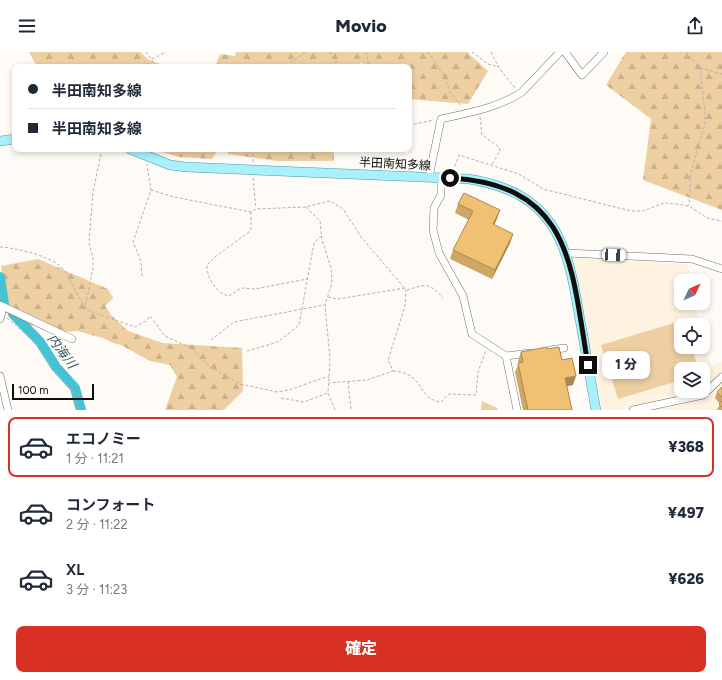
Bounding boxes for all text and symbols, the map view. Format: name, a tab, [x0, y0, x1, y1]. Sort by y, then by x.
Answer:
icon: menu	[16, 15, 38, 37]
text: Movio	[335, 15, 387, 37]
icon: share	[684, 15, 706, 37]
text: 半田南知多線	[52, 82, 142, 100]
text: 半田南知多線	[52, 120, 142, 138]
street label: 半田南知多線	[359, 155, 431, 173]
route start	[441, 169, 459, 187]
car	[602, 248, 626, 262]
north arrow	[674, 274, 710, 310]
map controls	[674, 274, 710, 398]
button: locate	[674, 318, 710, 354]
water label: 内海川	[44, 331, 81, 373]
callout: 1 分	[602, 351, 650, 379]
route end	[579, 356, 597, 374]
text: 1 分	[615, 357, 637, 372]
button: layers	[674, 362, 710, 398]
scale bar	[12, 382, 94, 401]
text: 100 m	[18, 384, 49, 397]
icon: car	[18, 429, 54, 465]
text: エコノミー	[66, 430, 141, 448]
text: ¥368	[668, 438, 704, 456]
text: 1 分 · 11:21	[66, 451, 124, 466]
icon: car	[18, 495, 54, 531]
text: コンフォート	[66, 496, 156, 514]
text: ¥497	[668, 504, 704, 522]
text: 2 分 · 11:22	[66, 517, 128, 532]
icon: car	[18, 561, 54, 597]
text: XL	[66, 561, 84, 579]
text: ¥626	[668, 570, 704, 588]
text: 3 分 · 11:23	[66, 582, 127, 597]
button: 確定	[16, 626, 706, 672]

